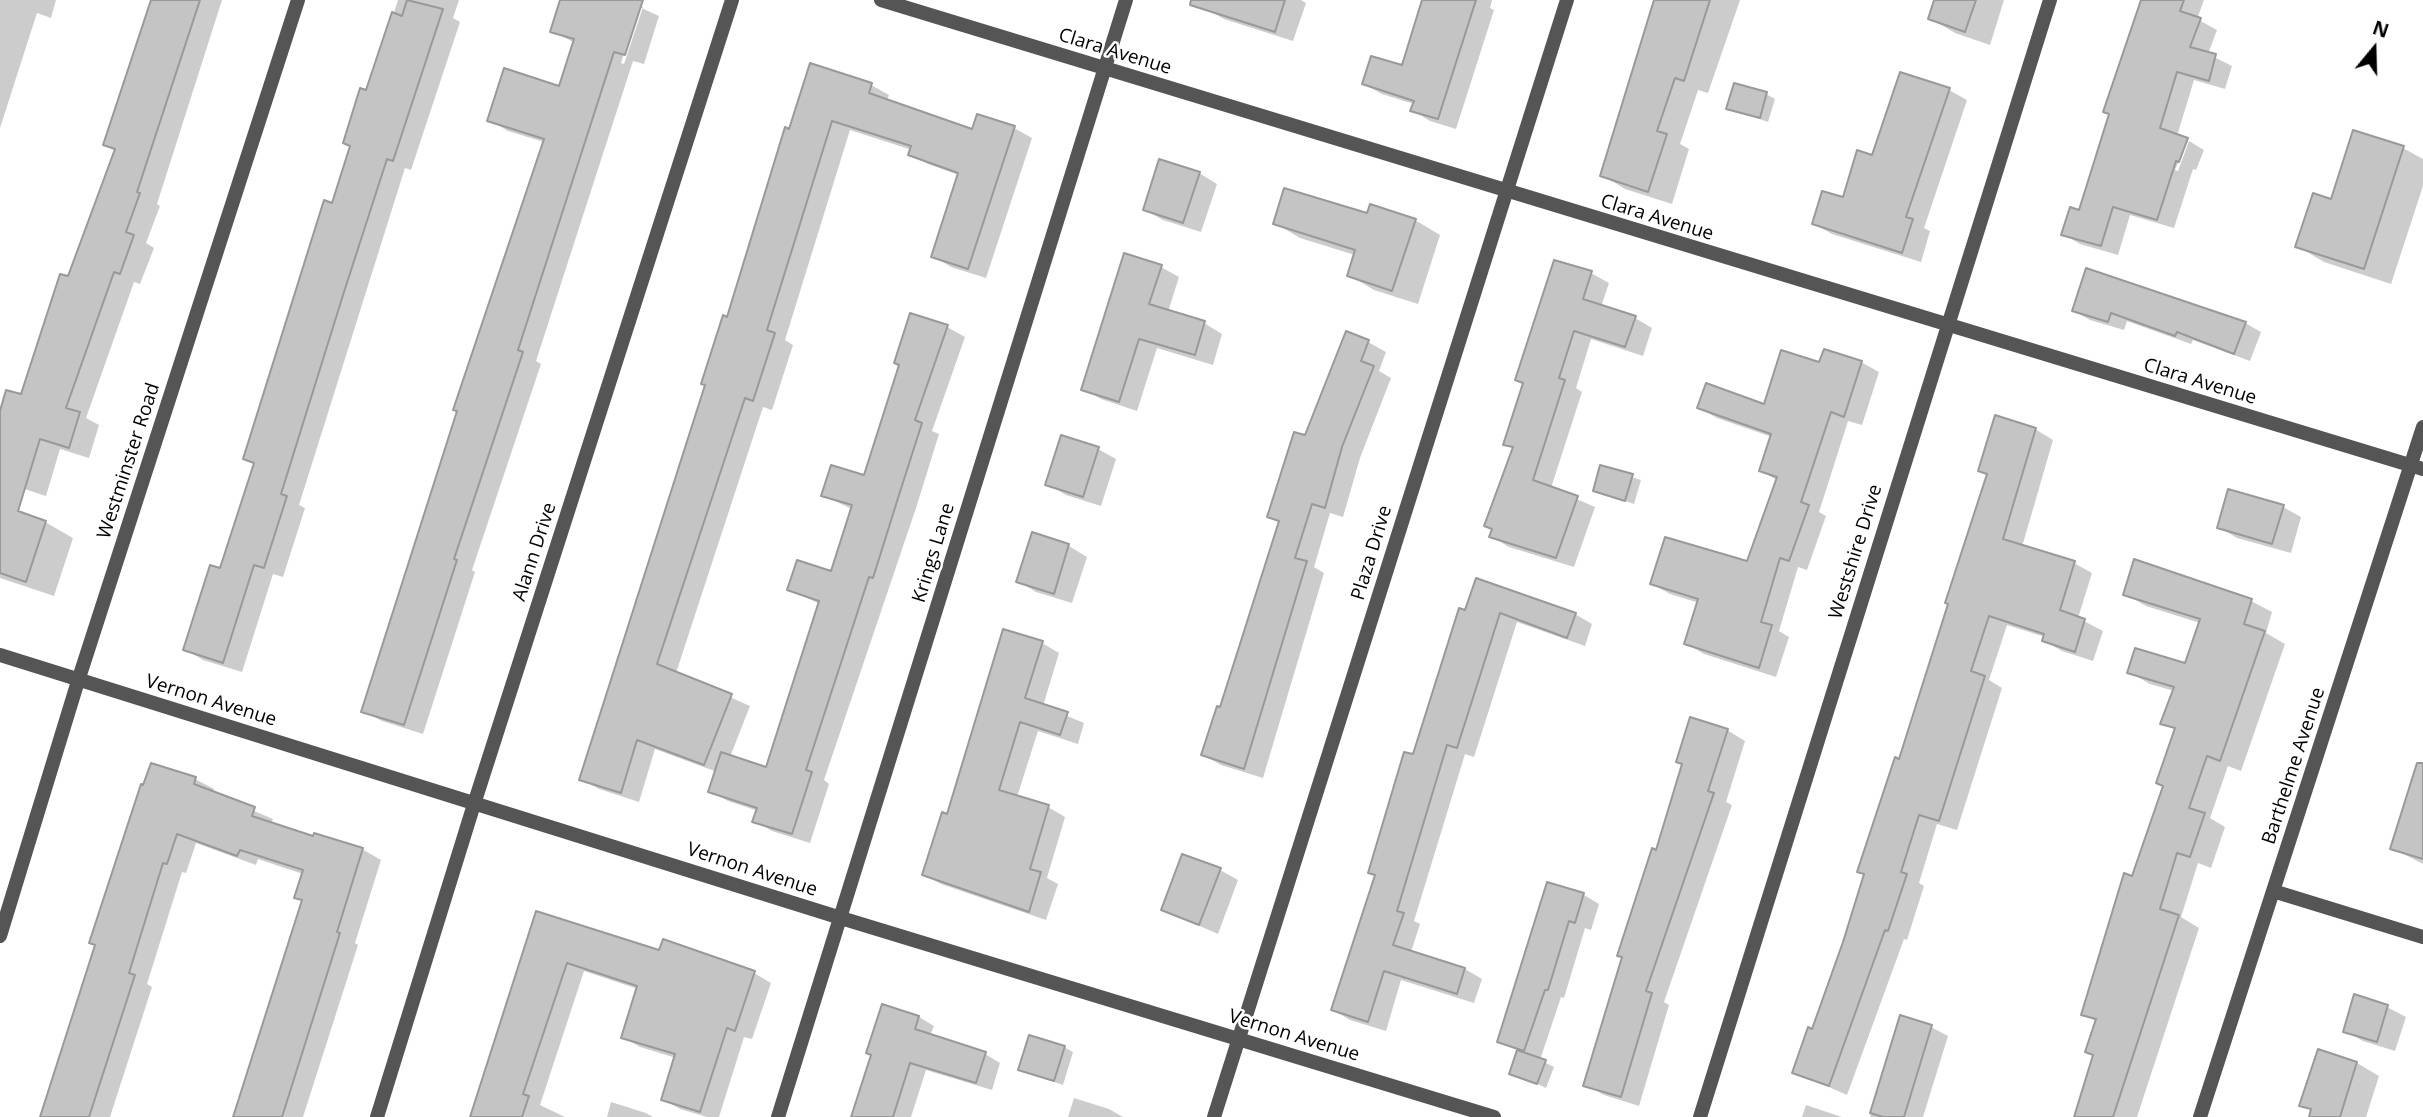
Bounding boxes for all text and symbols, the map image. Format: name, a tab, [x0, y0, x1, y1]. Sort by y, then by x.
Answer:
north arrow	[2339, 14, 2409, 84]
text: N	[2369, 14, 2392, 44]
street label: Clara Avenue	[1056, 24, 1174, 80]
street label: Clara Avenue	[1598, 190, 1716, 246]
street label: Clara Avenue	[2141, 354, 2259, 410]
street label: Westminster Road	[93, 380, 165, 542]
street label: Westshire Drive	[1825, 482, 1887, 622]
street label: Alann Drive	[508, 500, 562, 604]
street label: Krings Lane	[908, 500, 960, 606]
street label: Plaza Drive	[1347, 503, 1397, 603]
street label: Vernon Avenue	[143, 670, 279, 732]
street label: Barthelme Avenue	[2258, 685, 2330, 847]
street label: Vernon Avenue	[684, 838, 820, 902]
street label: Vernon Avenue	[1226, 1005, 1362, 1067]

